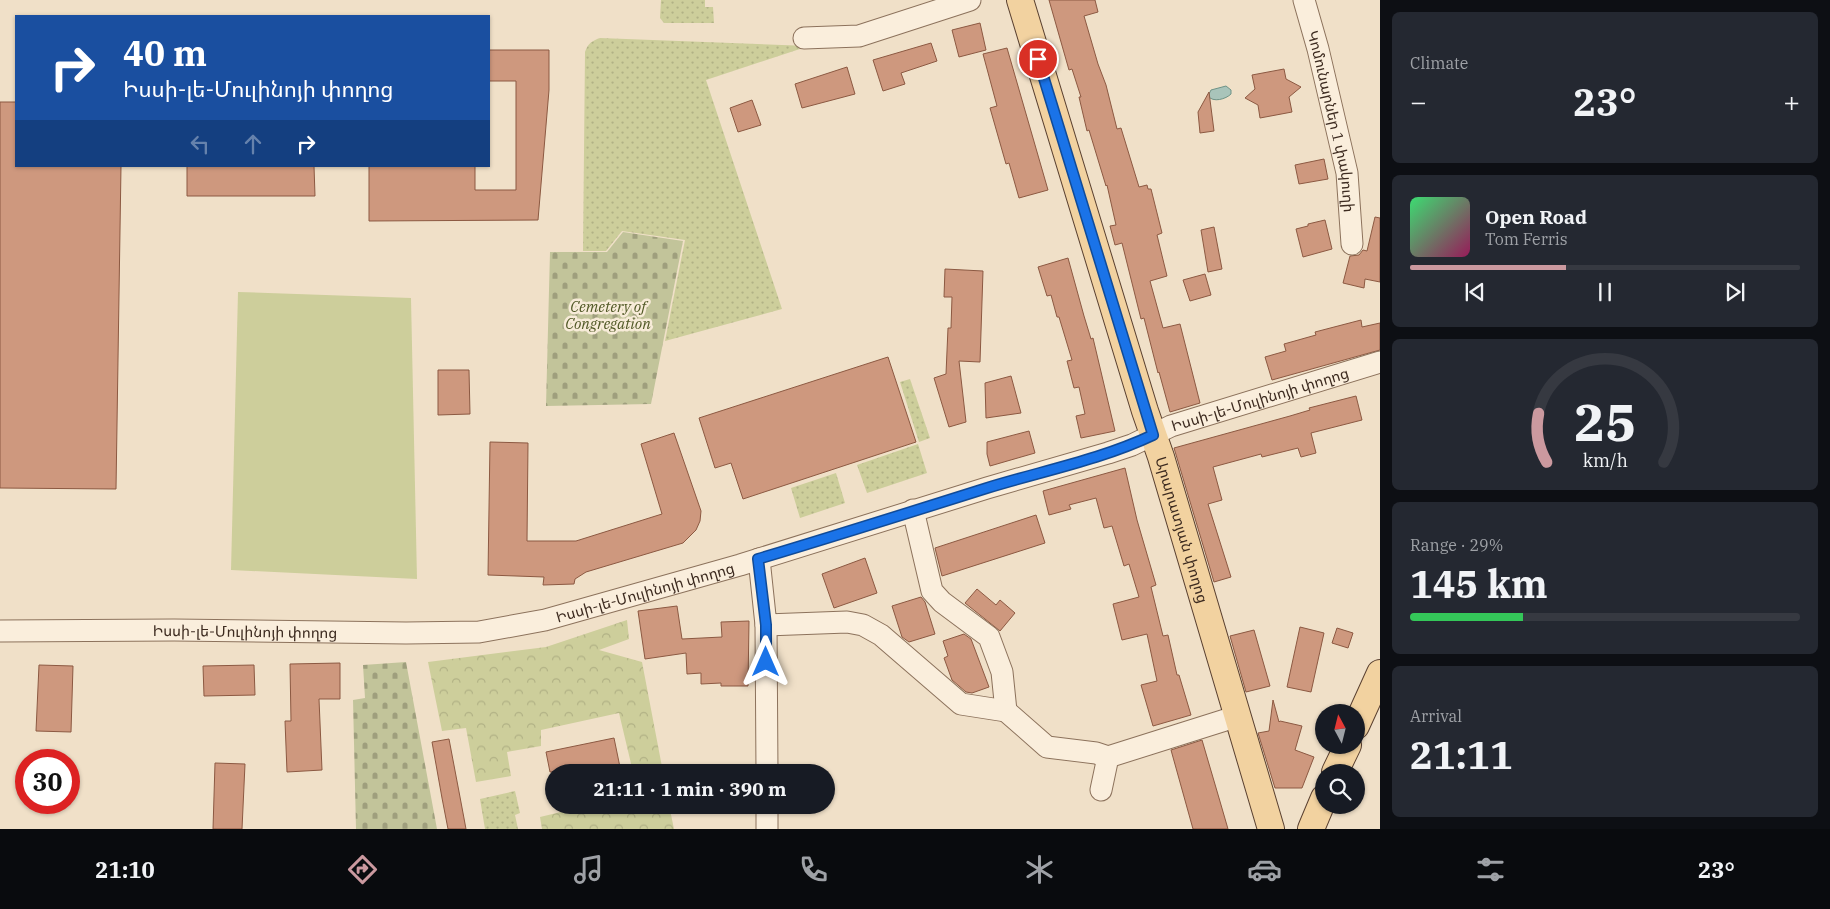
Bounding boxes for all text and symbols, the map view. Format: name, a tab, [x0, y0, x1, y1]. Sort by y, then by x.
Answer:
street label: Կոմունարներ 1 փակուղի	[1304, 28, 1359, 213]
text: 40 m	[123, 30, 207, 76]
icon: right	[40, 35, 105, 100]
pin	[1017, 38, 1059, 80]
icon: arrive	[1024, 45, 1052, 73]
text: Climate	[1410, 53, 1468, 73]
text: Իսսի-լե-Մուլինոյի փողոց	[123, 74, 394, 103]
text: 23°	[1573, 77, 1637, 126]
text: −	[1410, 83, 1427, 120]
text: +	[1783, 83, 1800, 120]
icon: left	[186, 130, 214, 158]
icon: ahead	[239, 130, 267, 158]
icon: right	[292, 130, 320, 158]
text: Open Road	[1485, 205, 1587, 229]
text: Tom Ferris	[1485, 229, 1568, 249]
icon: previous	[1461, 278, 1489, 306]
icon: pause	[1591, 278, 1619, 306]
icon: next	[1721, 278, 1749, 306]
park label: Cemetery of Congregation	[565, 297, 651, 333]
street label: Իսսի-լե-Մուլինոյի փողոց	[1169, 363, 1351, 435]
text: 25	[1574, 388, 1636, 455]
text: km/h	[1582, 449, 1628, 472]
street label: Արարատյան փողոց	[1152, 454, 1213, 605]
text: Range · 29%	[1410, 535, 1503, 555]
street label: Իսսի-լե-Մուլինոյի փողոց	[554, 558, 736, 626]
text: 145 km	[1410, 559, 1548, 608]
street label: Իսսի-լե-Մուլինոյի փողոց	[153, 620, 337, 642]
position arrow	[739, 635, 791, 687]
north arrow	[1315, 704, 1365, 754]
map controls	[1315, 704, 1365, 814]
text: Arrival	[1410, 706, 1462, 726]
text: 21:11	[1410, 730, 1513, 779]
speed limit sign: 30	[15, 749, 80, 814]
button: search	[1315, 764, 1365, 814]
text: 21:11 · 1 min · 390 m	[594, 777, 786, 801]
icon: directions	[345, 852, 380, 887]
icon: music	[571, 852, 606, 887]
icon: phone	[796, 852, 831, 887]
icon: climate	[1022, 852, 1057, 887]
icon: car	[1247, 852, 1282, 887]
icon: filters	[1473, 852, 1508, 887]
text: 21:10	[95, 855, 155, 884]
text: 23°	[1698, 855, 1735, 884]

